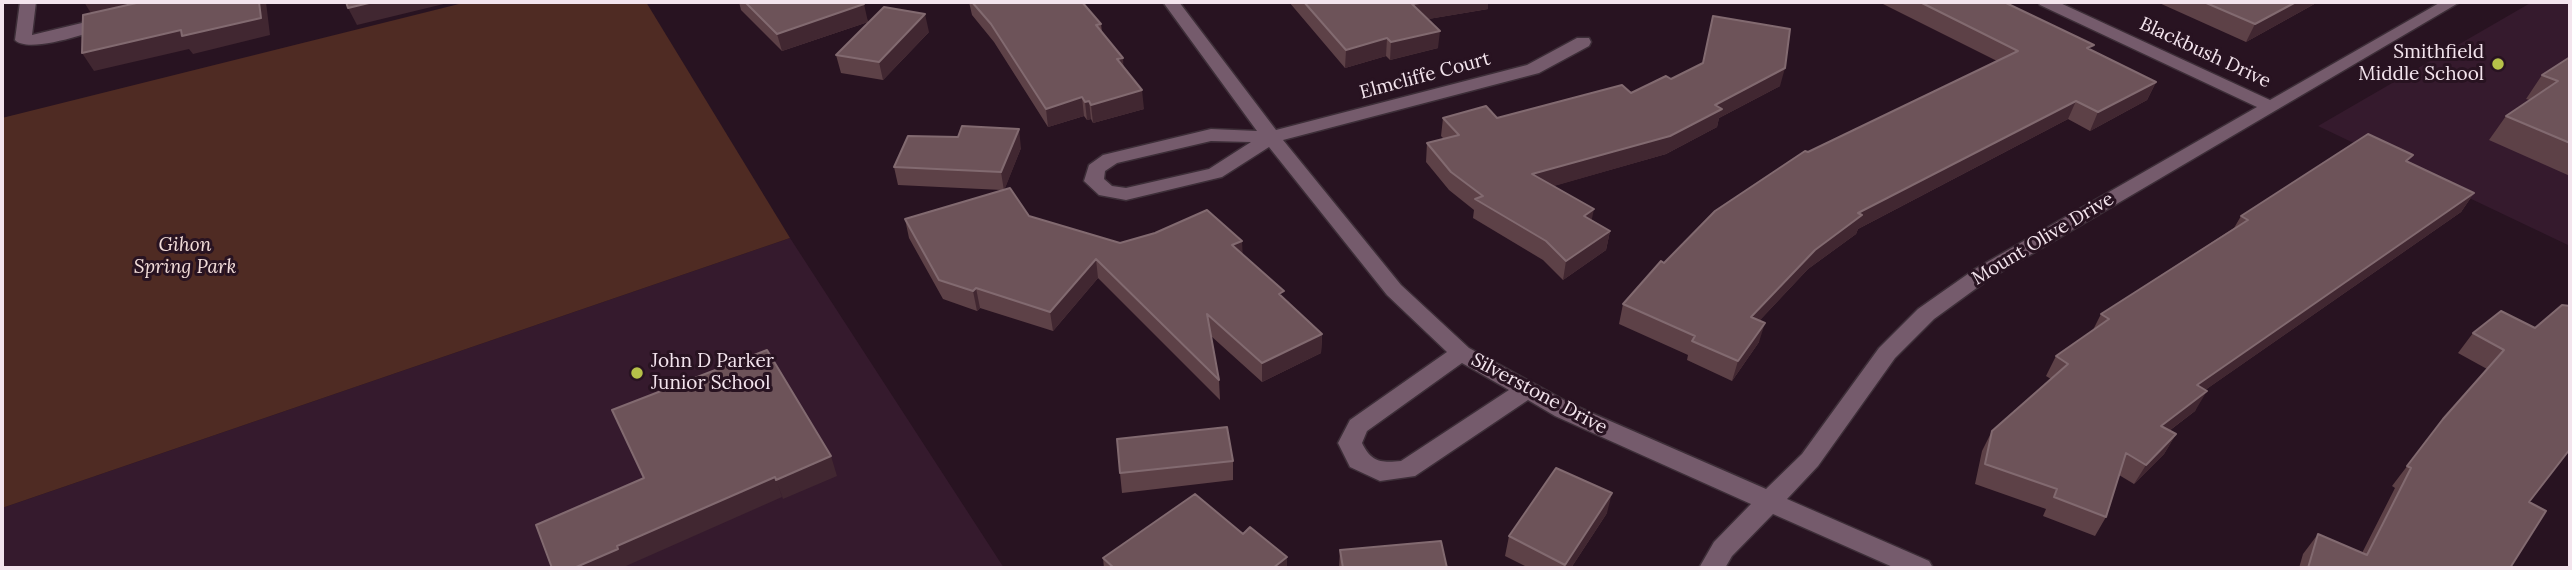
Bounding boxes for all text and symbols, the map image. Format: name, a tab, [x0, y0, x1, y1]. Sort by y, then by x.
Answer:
street label: Blackbush Drive	[2136, 13, 2274, 93]
place label: Smithfield Middle School	[2358, 42, 2484, 86]
street label: Elmcliffe Court	[1357, 48, 1493, 104]
marker: Smithfield Middle School	[2490, 56, 2506, 72]
street label: Mount Olive Drive	[1968, 188, 2118, 290]
park label: Gihon Spring Park	[134, 235, 236, 279]
street label: Silverstone Drive	[1467, 349, 1611, 439]
place label: John D Parker Junior School	[651, 351, 774, 395]
marker: John D Parker Junior School	[629, 365, 645, 381]

